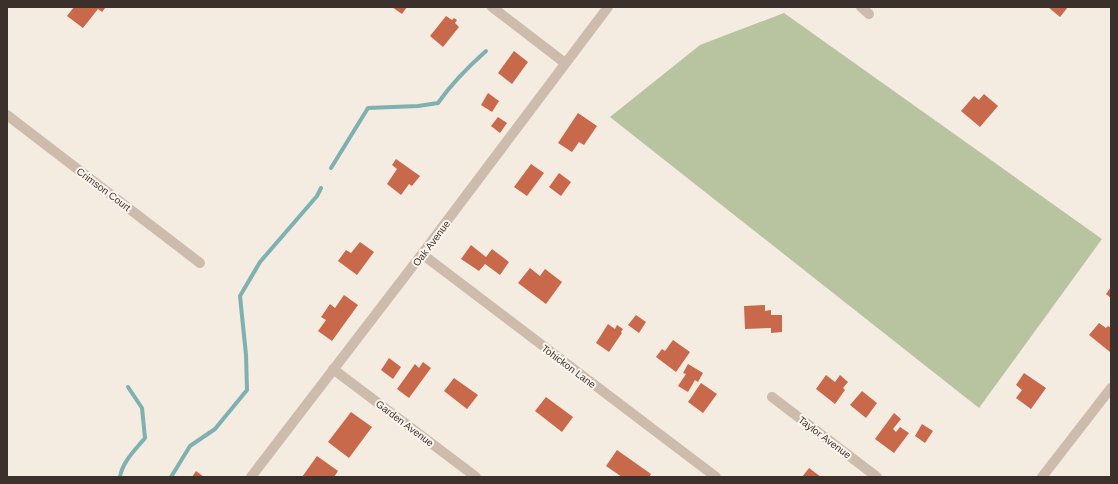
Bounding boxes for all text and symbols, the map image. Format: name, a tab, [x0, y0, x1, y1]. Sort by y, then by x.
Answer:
street label: Crimson Court	[75, 166, 133, 213]
street label: Oak Avenue	[411, 218, 452, 268]
street label: Tohickon Lane	[540, 343, 598, 390]
street label: Garden Avenue	[374, 398, 436, 449]
street label: Taylor Avenue	[796, 414, 853, 461]

